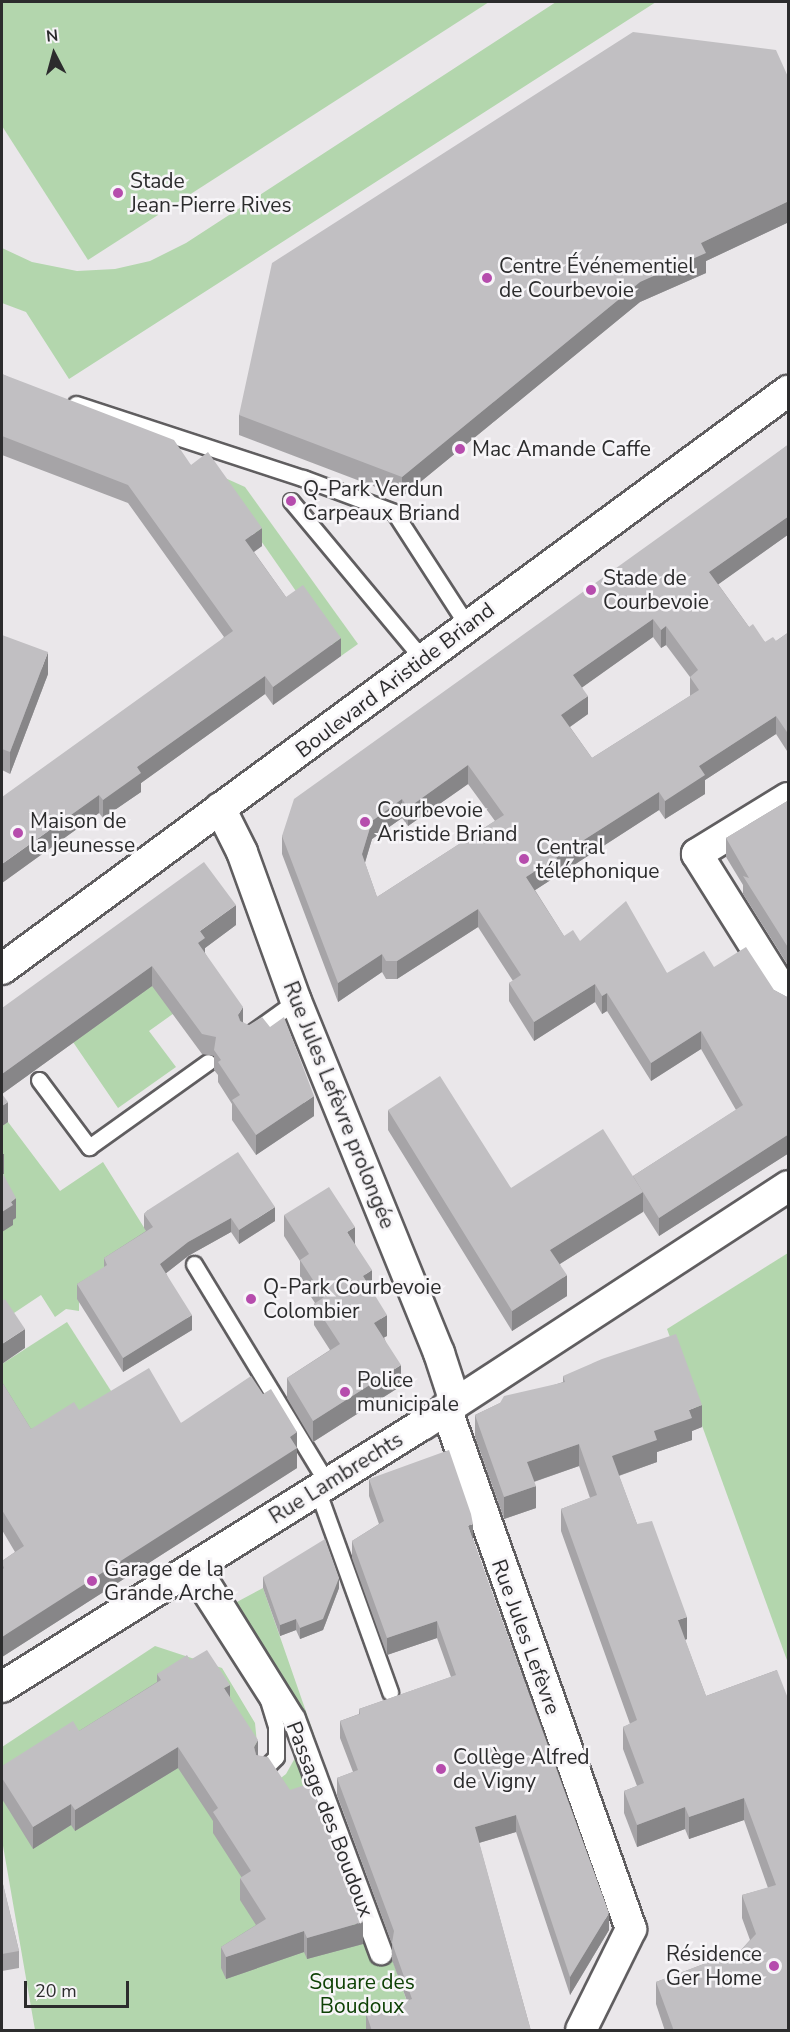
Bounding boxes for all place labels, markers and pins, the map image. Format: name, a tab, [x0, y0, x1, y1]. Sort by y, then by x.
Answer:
place label: Stade Jean-Pierre Rives	[130, 168, 292, 218]
marker: Stade Jean-Pierre Rives	[111, 186, 125, 200]
place label: Centre Événementiel de Courbevoie	[499, 253, 694, 303]
marker: Centre Événementiel de Courbevoie	[480, 271, 494, 285]
place label: Mac Amande Caffe	[472, 436, 651, 462]
marker: Mac Amande Caffe	[453, 442, 467, 456]
place label: Q-Park Verdun Carpeaux Briand	[303, 476, 460, 526]
marker: Q-Park Verdun Carpeaux Briand	[284, 494, 298, 508]
place label: Stade de Courbevoie	[603, 565, 709, 615]
marker: Stade de Courbevoie	[584, 583, 598, 597]
place label: Courbevoie Aristide Briand	[377, 797, 518, 847]
place label: Maison de la jeunesse	[30, 808, 135, 858]
marker: Courbevoie Aristide Briand	[358, 815, 372, 829]
marker: Maison de la jeunesse	[11, 826, 25, 840]
place label: Central téléphonique	[536, 834, 660, 884]
marker: Central téléphonique	[517, 852, 531, 866]
place label: Q-Park Courbevoie Colombier	[263, 1274, 441, 1324]
marker: Q-Park Courbevoie Colombier	[244, 1292, 258, 1306]
place label: Police municipale	[357, 1367, 459, 1417]
marker: Police municipale	[338, 1385, 352, 1399]
place label: Garage de la Grande Arche	[104, 1556, 234, 1606]
marker: Garage de la Grande Arche	[85, 1574, 99, 1588]
place label: Collège Alfred de Vigny	[453, 1744, 590, 1794]
marker: Collège Alfred de Vigny	[434, 1762, 448, 1776]
place label: Résidence Ger Home	[666, 1941, 762, 1991]
marker: Résidence Ger Home	[767, 1959, 781, 1973]

